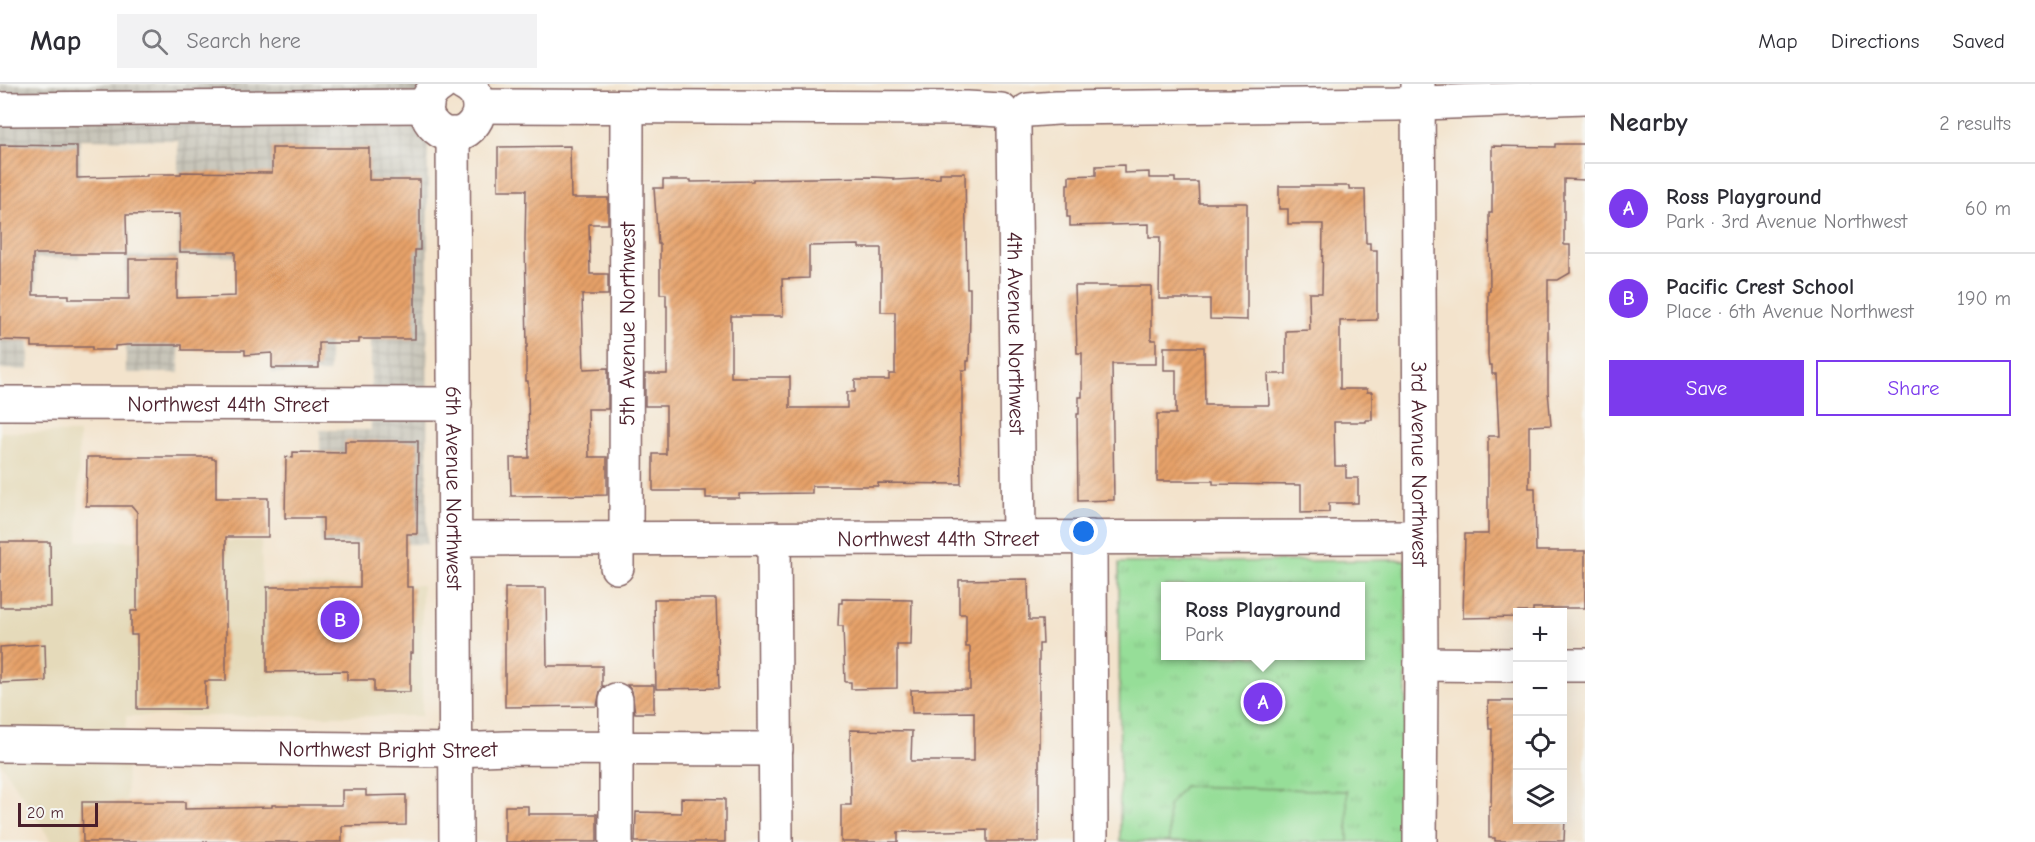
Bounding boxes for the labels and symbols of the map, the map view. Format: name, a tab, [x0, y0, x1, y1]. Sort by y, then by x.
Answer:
street label: 5th Avenue Northwest	[614, 221, 641, 426]
street label: 4th Avenue Northwest	[1001, 231, 1030, 435]
street label: 3rd Avenue Northwest	[1405, 362, 1432, 567]
street label: 6th Avenue Northwest	[440, 386, 467, 591]
street label: Northwest 44th Street	[127, 391, 329, 418]
your location	[1069, 517, 1098, 546]
street label: Northwest 44th Street	[837, 526, 1039, 552]
pin: B	[320, 598, 360, 642]
pin: A	[1244, 680, 1282, 724]
street label: Northwest Bright Street	[278, 736, 499, 764]
scale bar	[18, 800, 98, 828]

